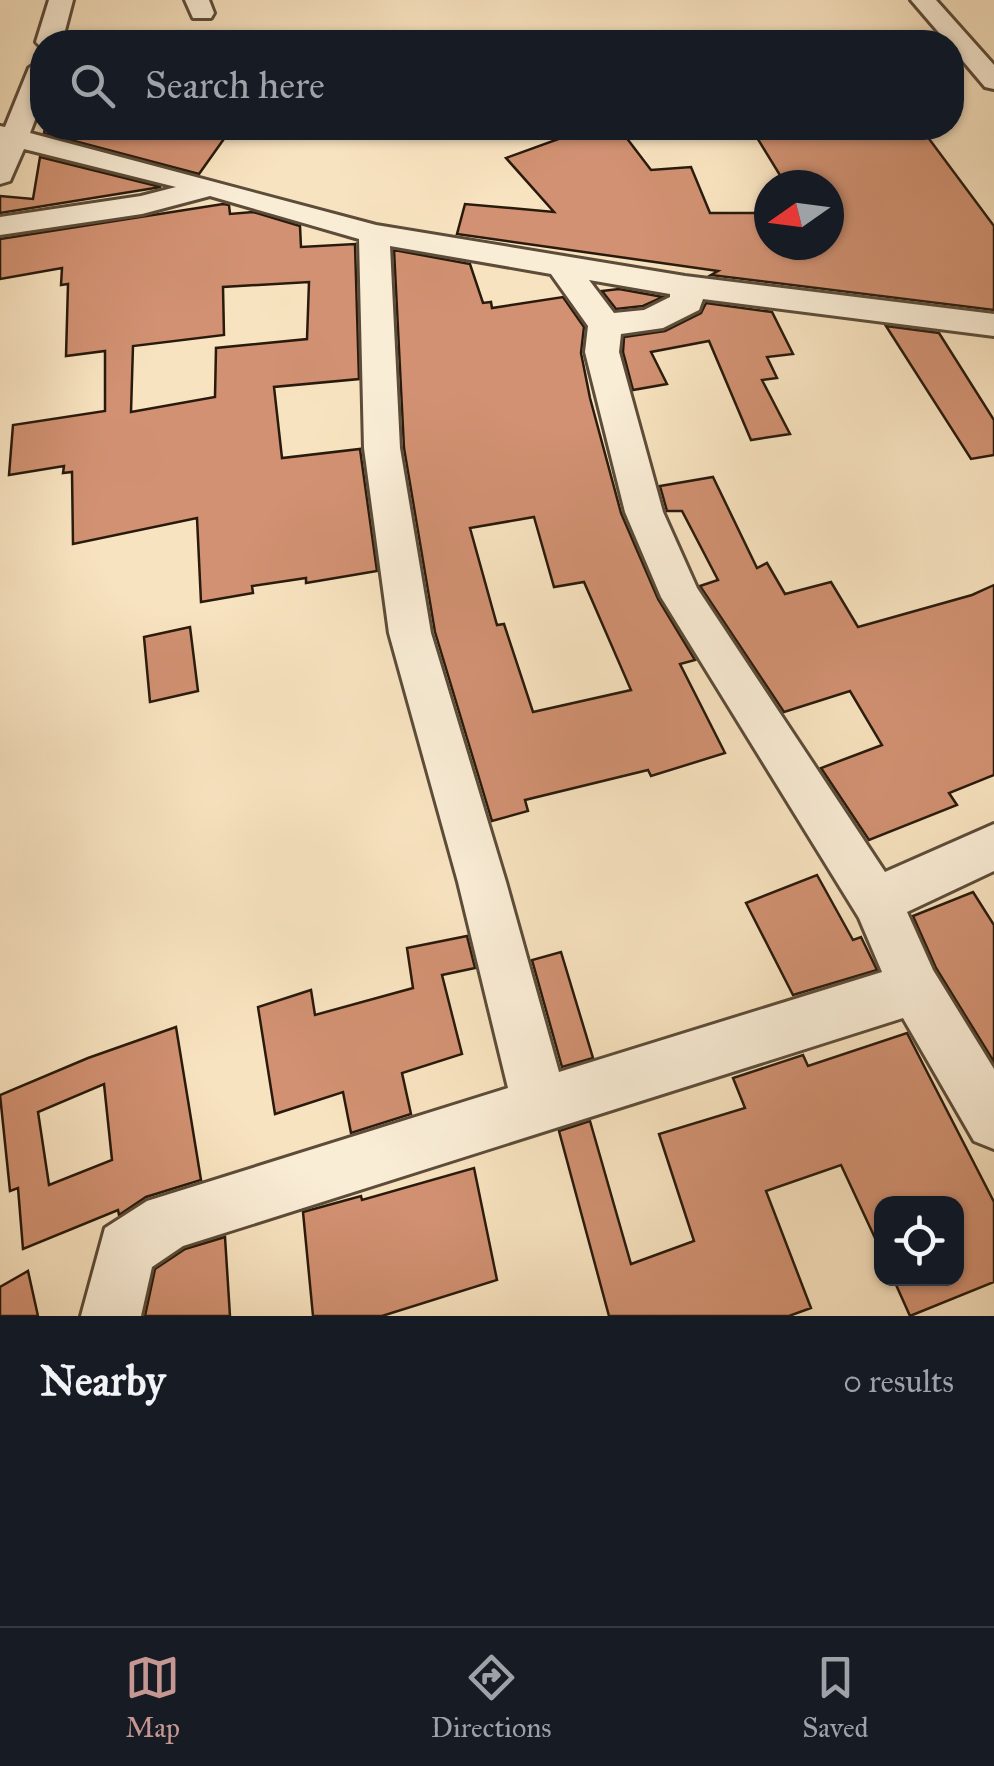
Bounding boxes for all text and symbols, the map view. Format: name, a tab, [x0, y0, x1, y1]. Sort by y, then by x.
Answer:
search box	[30, 30, 964, 140]
icon: search	[65, 58, 120, 113]
text: Search here	[145, 62, 325, 108]
north arrow	[754, 170, 844, 260]
map controls	[874, 1196, 964, 1286]
button: locate	[874, 1196, 964, 1286]
text: Nearby	[40, 1355, 165, 1407]
text: 0 results	[843, 1362, 954, 1401]
tab: Map	[125, 1650, 180, 1745]
tab: Directions	[431, 1650, 552, 1745]
tab: Saved	[802, 1650, 869, 1745]

